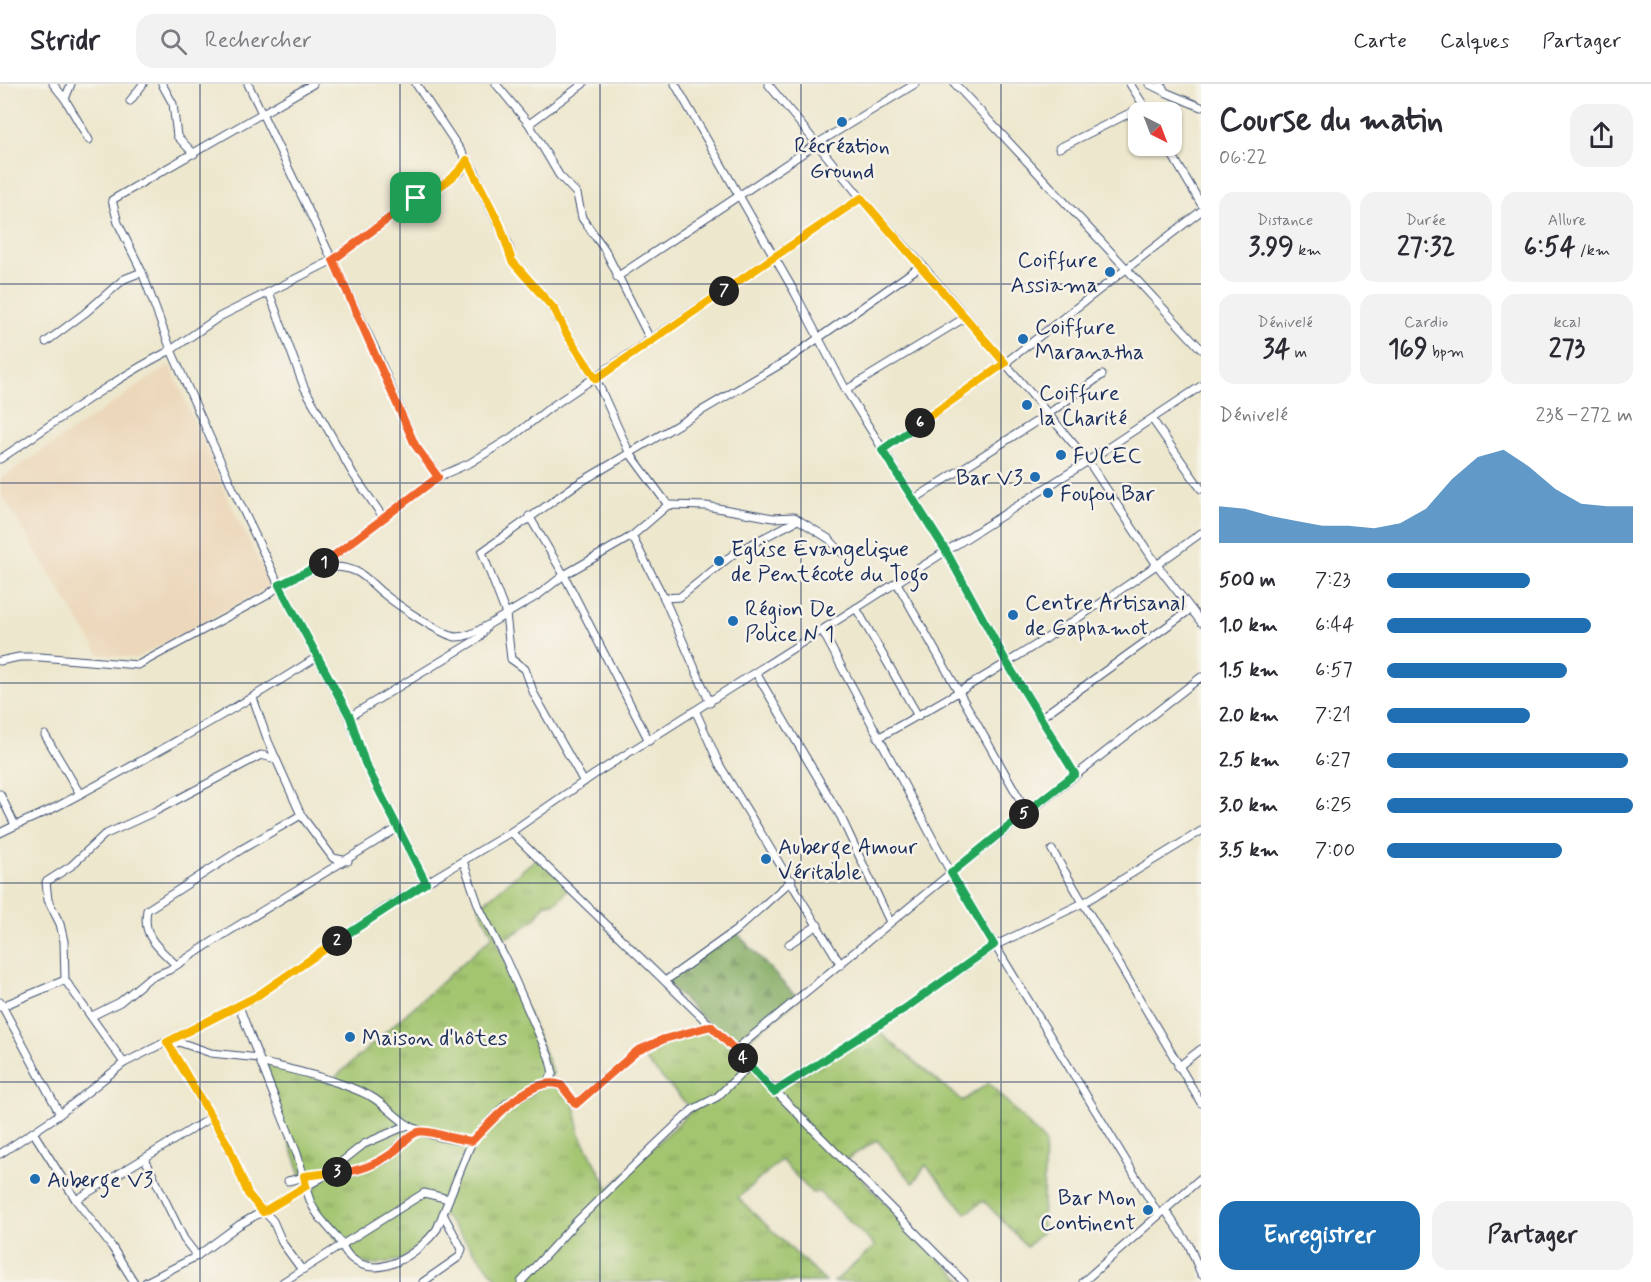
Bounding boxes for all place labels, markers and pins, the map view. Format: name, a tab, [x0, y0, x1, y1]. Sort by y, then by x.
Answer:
marker: Récréation Ground	[835, 115, 849, 129]
place label: Récréation Ground	[794, 133, 890, 186]
pin	[390, 172, 441, 223]
place label: Coiffure Assiama	[1011, 247, 1098, 300]
marker: Coiffure Assiama	[1103, 265, 1117, 279]
pin: 7	[709, 276, 739, 306]
place label: Coiffure Maranatha	[1035, 314, 1144, 367]
marker: Coiffure Maranatha	[1016, 332, 1030, 346]
place label: Coiffure la Charité	[1039, 380, 1127, 433]
marker: Coiffure la Charité	[1020, 398, 1034, 412]
pin: 6	[905, 408, 935, 438]
place label: FUCEC	[1073, 443, 1142, 471]
marker: FUCEC	[1054, 448, 1068, 462]
place label: Bar V3	[956, 465, 1023, 493]
marker: Bar V3	[1028, 470, 1042, 484]
place label: Foufou Bar	[1060, 481, 1156, 511]
marker: Foufou Bar	[1041, 486, 1055, 500]
place label: Eglise Evangelique de Pentécote du Togo	[731, 536, 928, 592]
pin: 1	[309, 548, 339, 578]
marker: Eglise Evangelique de Pentécote du Togo	[712, 554, 726, 568]
place label: Centre Artisanal de Gaphamot	[1025, 590, 1185, 643]
place label: Région De Police N 1	[745, 596, 836, 649]
marker: Centre Artisanal de Gaphamot	[1006, 608, 1020, 622]
marker: Région De Police N 1	[726, 614, 740, 628]
pin: 5	[1009, 799, 1039, 829]
place label: Auberge Amour Véritable	[778, 834, 918, 887]
marker: Auberge Amour Véritable	[759, 852, 773, 866]
pin: 2	[322, 926, 352, 956]
place label: Maison d'hôtes	[362, 1025, 508, 1053]
marker: Maison d'hôtes	[343, 1030, 357, 1044]
pin: 4	[728, 1043, 758, 1073]
pin: 3	[322, 1157, 352, 1187]
place label: Auberge V3	[47, 1167, 153, 1198]
marker: Auberge V3	[28, 1172, 42, 1186]
place label: Bar Mon Continent	[1040, 1185, 1136, 1238]
marker: Bar Mon Continent	[1141, 1203, 1155, 1217]

